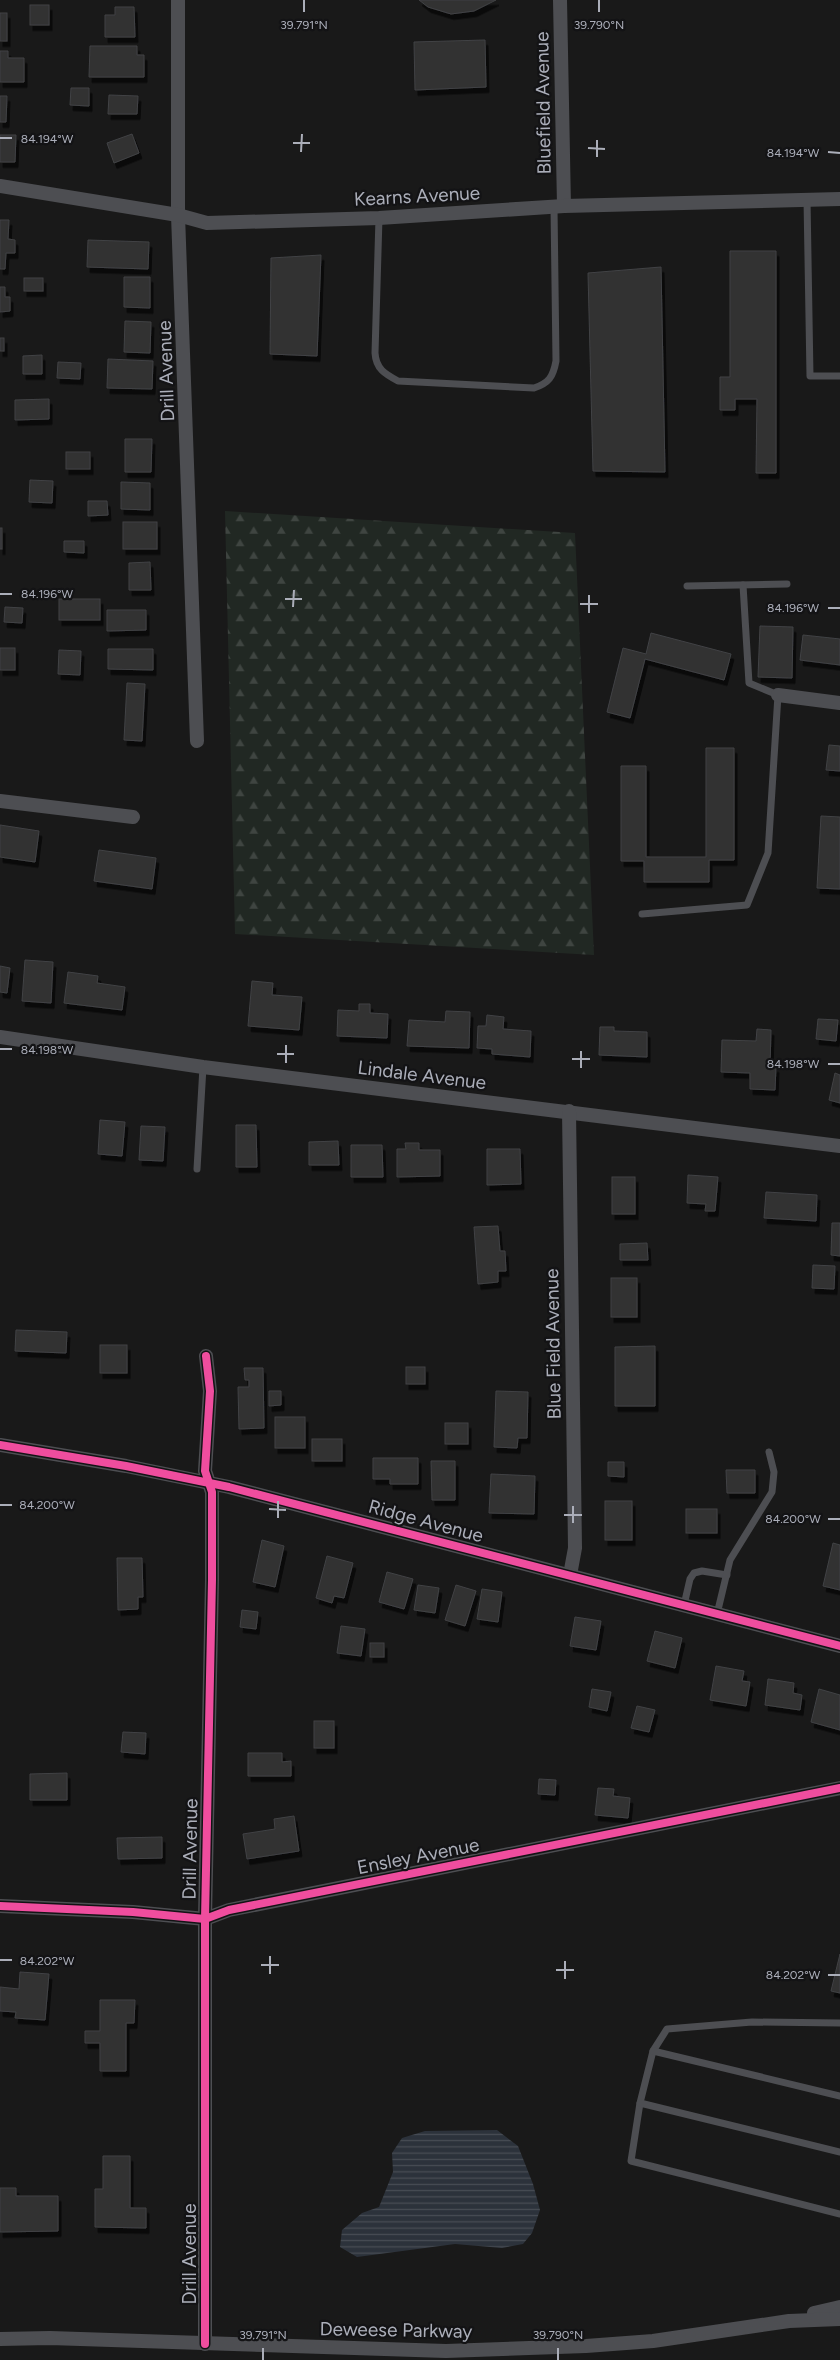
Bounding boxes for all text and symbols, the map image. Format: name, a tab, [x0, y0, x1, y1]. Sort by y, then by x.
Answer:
text: 39.791°N	[280, 18, 328, 32]
text: 39.790°N	[574, 18, 624, 32]
street label: Bluefield Avenue	[530, 31, 556, 175]
text: 84.194°W	[21, 132, 74, 146]
text: 84.194°W	[767, 146, 820, 160]
street label: Kearns Avenue	[353, 181, 481, 211]
street label: Drill Avenue	[153, 320, 179, 422]
text: 84.196°W	[21, 587, 73, 601]
text: 84.196°W	[767, 601, 819, 615]
text: 84.198°W	[21, 1043, 74, 1057]
street label: Lindale Avenue	[356, 1056, 488, 1094]
text: 84.198°W	[767, 1057, 820, 1071]
street label: Blue Field Avenue	[540, 1268, 566, 1420]
street label: Ridge Avenue	[366, 1495, 486, 1547]
text: 84.200°W	[19, 1498, 75, 1512]
text: 84.200°W	[765, 1512, 821, 1526]
street label: Drill Avenue	[178, 1798, 202, 1900]
street label: Ensley Avenue	[355, 1833, 481, 1879]
text: 84.202°W	[20, 1954, 75, 1968]
text: 84.202°W	[766, 1968, 821, 1982]
street label: Drill Avenue	[178, 2203, 201, 2305]
street label: Deweese Parkway	[319, 2317, 473, 2343]
text: 39.791°N	[239, 2328, 287, 2342]
text: 39.790°N	[533, 2328, 583, 2342]

